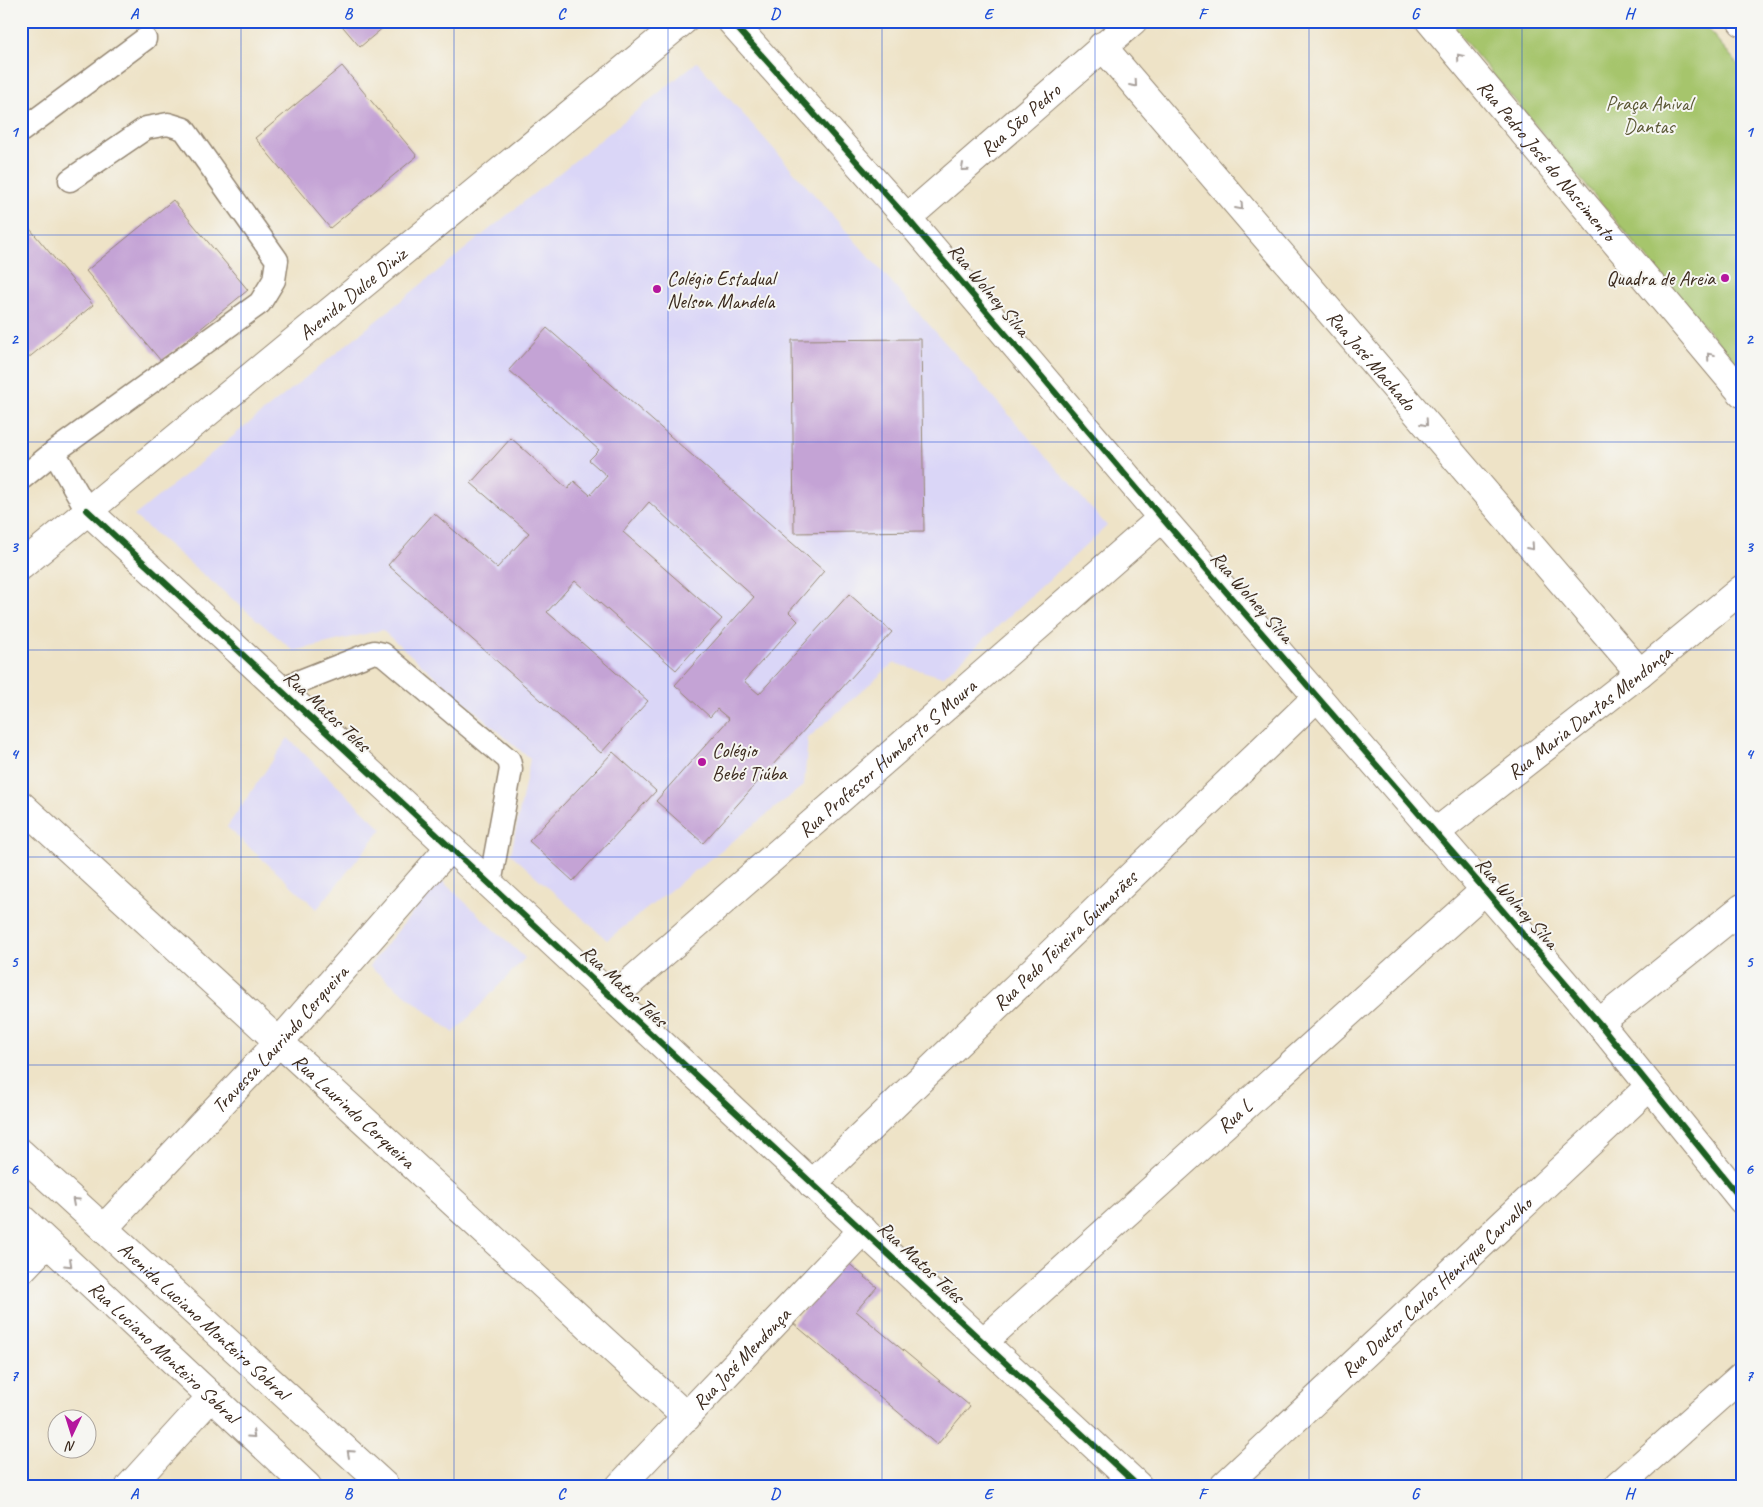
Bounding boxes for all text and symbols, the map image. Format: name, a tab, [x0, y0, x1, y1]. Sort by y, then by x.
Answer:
text: A	[130, 4, 140, 24]
text: B	[344, 4, 354, 24]
text: C	[557, 4, 567, 24]
text: D	[770, 4, 781, 24]
text: E	[984, 4, 995, 24]
text: F	[1198, 4, 1209, 24]
text: G	[1411, 4, 1421, 24]
text: H	[1624, 4, 1636, 24]
one-way arrow	[1457, 53, 1466, 62]
street label: Rua Pedro José do Nascimento	[1472, 75, 1623, 248]
street label: Rua São Pedro	[975, 77, 1066, 161]
one-way arrow	[1128, 78, 1137, 87]
park label: Praça Anival Dantas	[1606, 91, 1696, 139]
text: 1	[10, 122, 19, 142]
text: 1	[1745, 122, 1754, 142]
one-way arrow	[961, 162, 970, 171]
one-way arrow	[1234, 201, 1243, 210]
street label: Rua Wolney Silva	[943, 238, 1036, 343]
street label: Avenida Dulce Diniz	[293, 240, 413, 345]
place label: Colégio Estadual Nelson Mandela	[667, 266, 779, 314]
place label: Quadra de Areia	[1606, 266, 1716, 291]
marker: Quadra de Areia	[1719, 272, 1731, 284]
marker: Colégio Estadual Nelson Mandela	[651, 283, 663, 295]
street label: Rua José Machado	[1322, 305, 1422, 416]
text: 2	[10, 329, 19, 349]
text: 2	[1745, 329, 1754, 349]
one-way arrow	[1708, 353, 1716, 362]
one-way arrow	[1420, 418, 1429, 427]
text: 3	[10, 537, 19, 557]
text: 3	[1745, 537, 1754, 557]
one-way arrow	[1525, 541, 1534, 550]
street label: Rua Wolney Silva	[1205, 546, 1300, 650]
street label: Rua Maria Dantas Mendonça	[1502, 639, 1678, 785]
street label: Rua Matos Teles	[279, 665, 377, 759]
street label: Rua Professor Humberto S Moura	[793, 672, 983, 842]
place label: Colégio Bebé Tiúba	[712, 738, 788, 786]
text: 4	[10, 744, 19, 764]
text: 4	[1745, 744, 1754, 764]
marker: Colégio Bebé Tiúba	[696, 756, 708, 768]
street label: Rua Wolney Silva	[1470, 852, 1565, 956]
street label: Rua Pedo Teixeira Guimarães	[987, 864, 1144, 1016]
street label: Rua Matos Teles	[576, 940, 674, 1034]
text: 5	[11, 952, 20, 972]
text: 5	[1746, 952, 1755, 972]
street label: Travessa Laurindo Cerqueira	[206, 959, 354, 1118]
street label: Rua Laurindo Cerqueira	[287, 1048, 422, 1175]
street label: Rua L	[1211, 1093, 1257, 1138]
text: 6	[10, 1159, 19, 1179]
text: 6	[1745, 1159, 1754, 1179]
street label: Rua Doutor Carlos Henrique Carvalho	[1335, 1190, 1538, 1382]
one-way arrow	[71, 1198, 80, 1207]
street label: Rua Matos Teles	[873, 1216, 971, 1310]
street label: Avenida Luciano Monteiro Sobral	[113, 1236, 297, 1407]
one-way arrow	[64, 1258, 73, 1267]
street label: Rua Luciano Monteiro Sobral	[84, 1276, 247, 1431]
street label: Rua José Mendonça	[687, 1301, 796, 1415]
text: 7	[10, 1366, 19, 1386]
text: 7	[1745, 1366, 1754, 1386]
north arrow	[48, 1410, 98, 1460]
one-way arrow	[246, 1429, 255, 1438]
text: N	[64, 1438, 76, 1455]
one-way arrow	[346, 1450, 355, 1459]
text: A	[130, 1484, 140, 1504]
text: B	[344, 1484, 354, 1504]
text: C	[557, 1484, 567, 1504]
text: D	[770, 1484, 781, 1504]
text: E	[984, 1484, 995, 1504]
text: F	[1198, 1484, 1209, 1504]
text: G	[1411, 1484, 1421, 1504]
text: H	[1624, 1484, 1636, 1504]

